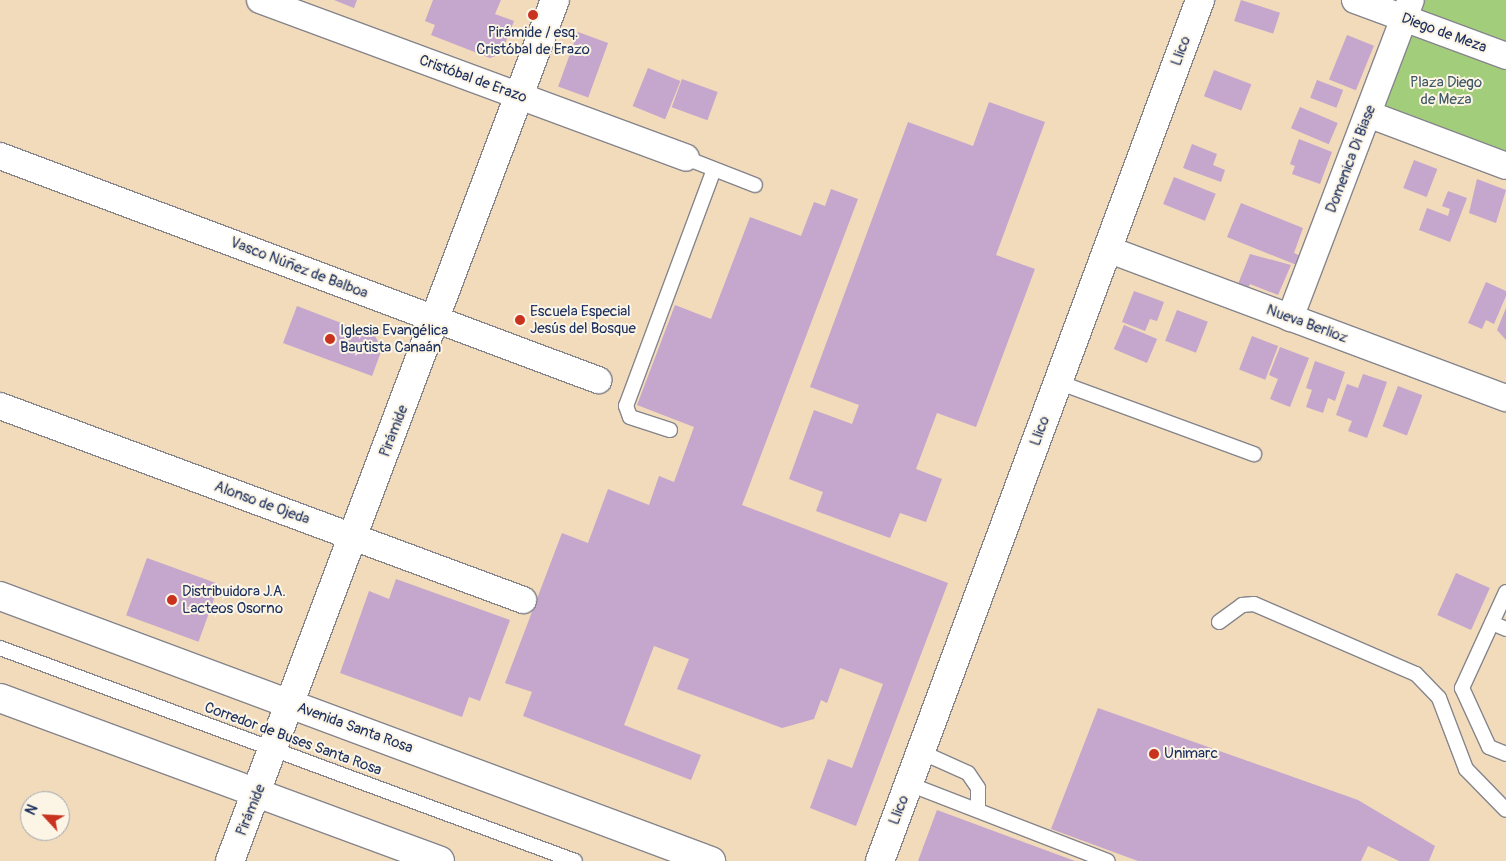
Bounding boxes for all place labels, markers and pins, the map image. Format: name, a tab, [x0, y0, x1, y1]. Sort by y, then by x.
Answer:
marker: Pirámide / esq. Cristóbal de Erazo	[527, 9, 539, 21]
place label: Pirámide / esq. Cristóbal de Erazo	[476, 23, 590, 58]
place label: Escuela Especial Jesús del Bosque	[530, 302, 636, 337]
marker: Escuela Especial Jesús del Bosque	[514, 314, 526, 326]
place label: Iglesia Evangélica Bautista Canaán	[340, 321, 448, 356]
marker: Iglesia Evangélica Bautista Canaán	[324, 333, 336, 345]
place label: Distribuidora J.A. Lacteos Osorno	[182, 582, 286, 617]
marker: Distribuidora J.A. Lacteos Osorno	[166, 594, 178, 606]
place label: Unimarc	[1164, 745, 1218, 763]
marker: Unimarc	[1148, 748, 1160, 760]

